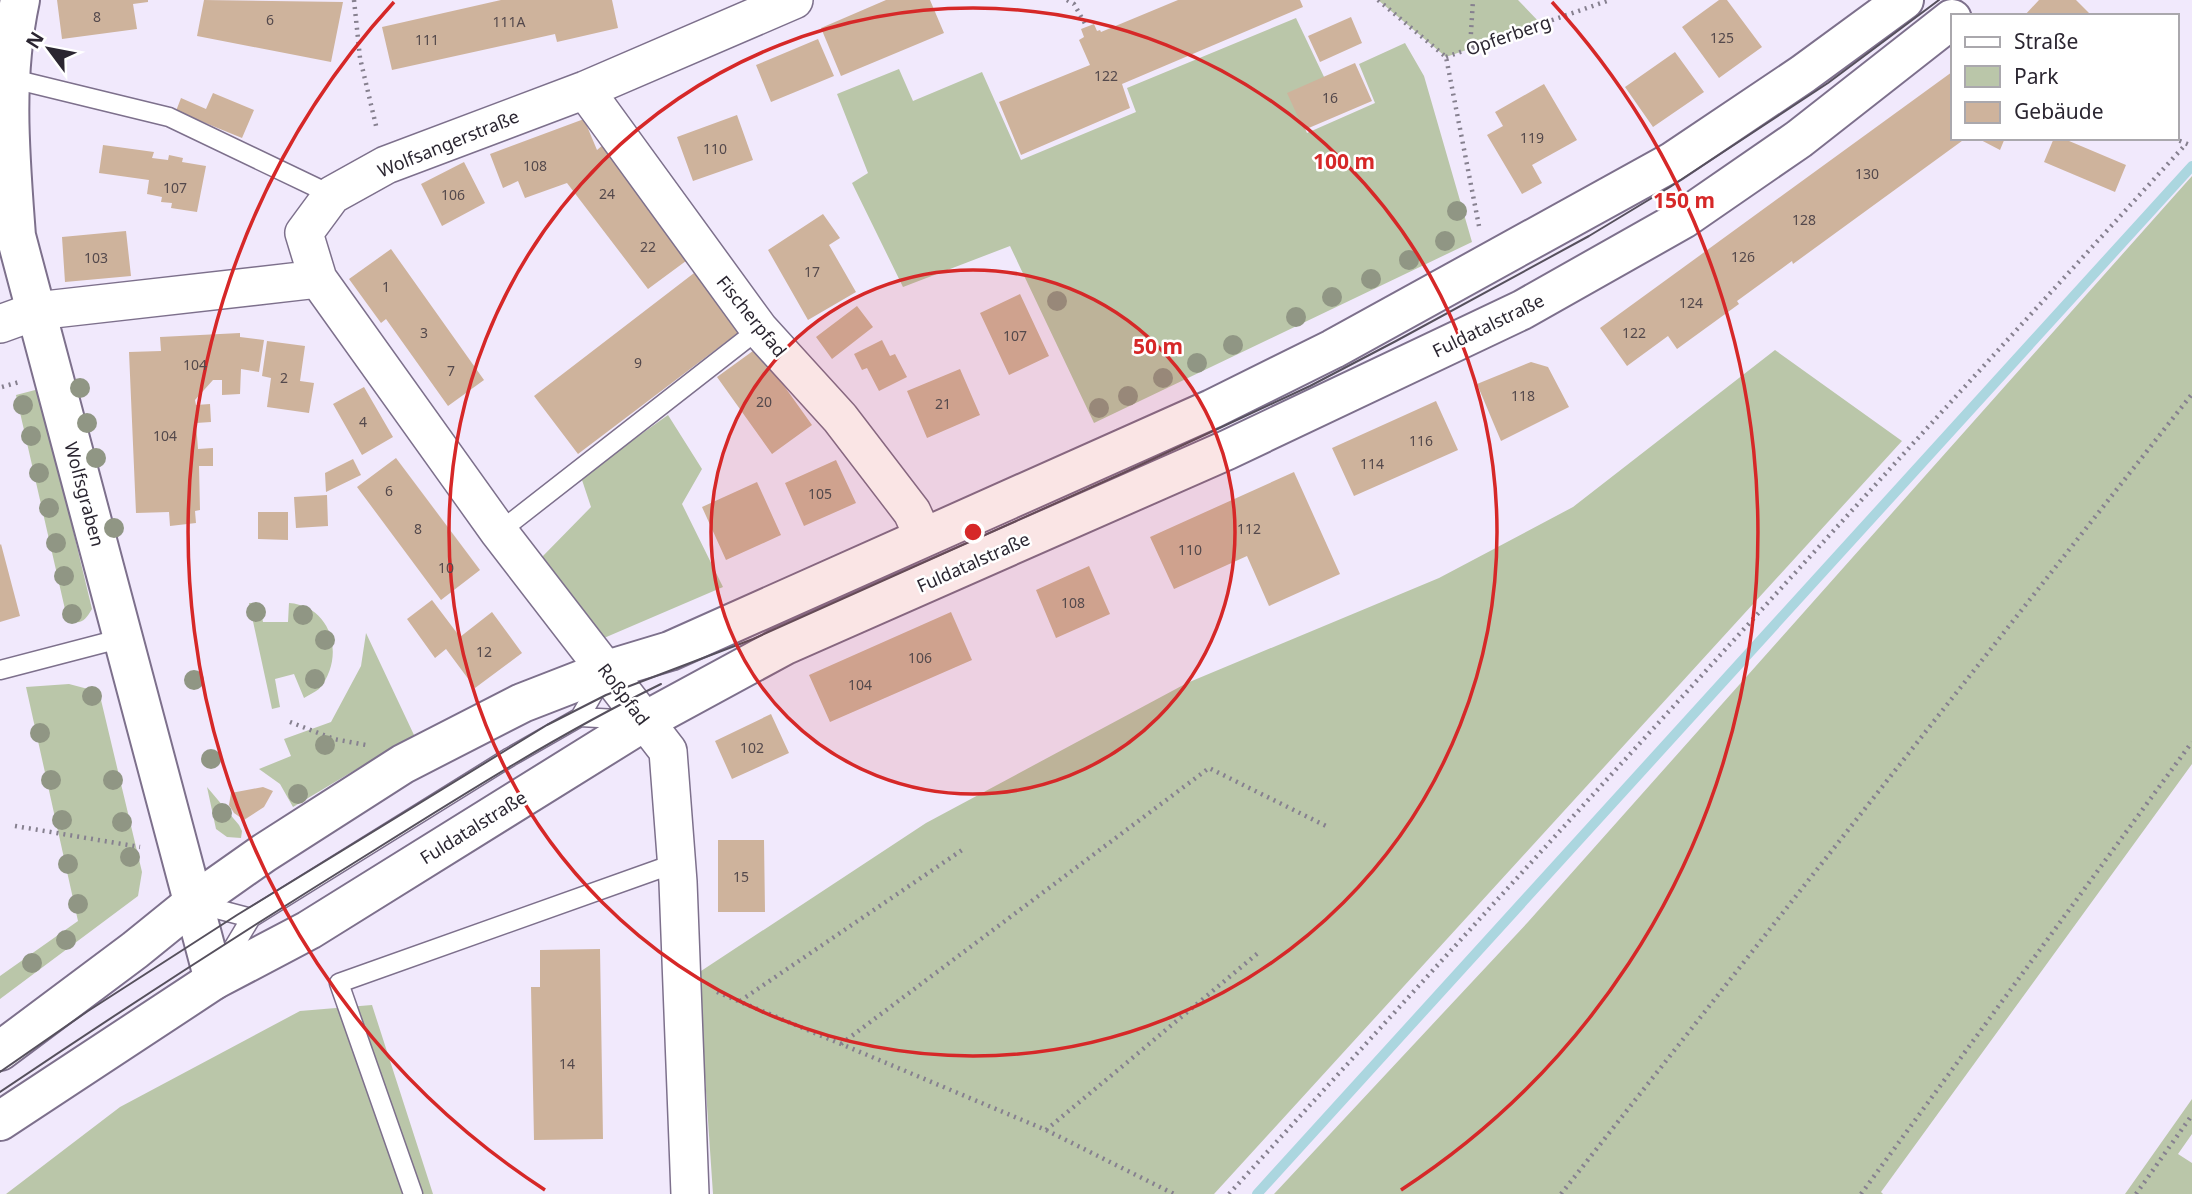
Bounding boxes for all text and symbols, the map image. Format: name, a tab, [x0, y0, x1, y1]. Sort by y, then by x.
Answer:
house number: 8	[93, 7, 101, 26]
street label: Opferberg	[1462, 9, 1554, 61]
house number: 6	[266, 10, 274, 29]
house number: 111A	[493, 12, 526, 31]
north arrow	[14, 14, 84, 84]
legend	[1951, 14, 2178, 140]
text: N	[19, 27, 50, 53]
text: Straße	[2014, 27, 2078, 55]
house number: 125	[1710, 28, 1734, 47]
house number: 111	[415, 30, 439, 49]
text: Park	[2014, 62, 2059, 90]
house number: 122	[1094, 66, 1118, 85]
house number: 16	[1322, 88, 1338, 107]
text: Gebäude	[2014, 97, 2104, 125]
street label: Wolfsangerstraße	[374, 104, 522, 182]
house number: 119	[1520, 128, 1544, 147]
house number: 110	[703, 139, 727, 158]
text: 100 m	[1313, 147, 1375, 175]
house number: 108	[523, 156, 547, 175]
house number: 130	[1855, 164, 1879, 183]
house number: 107	[163, 178, 187, 197]
house number: 24	[599, 184, 615, 203]
house number: 106	[441, 185, 465, 204]
text: 150 m	[1653, 186, 1715, 214]
house number: 128	[1792, 210, 1816, 229]
house number: 22	[640, 237, 656, 256]
house number: 126	[1731, 247, 1755, 266]
house number: 103	[84, 248, 108, 267]
house number: 17	[804, 262, 820, 281]
street label: Fischerpfad	[712, 270, 792, 362]
house number: 1	[382, 277, 390, 296]
street label: Fuldatalstraße	[1428, 288, 1548, 362]
house number: 124	[1679, 293, 1703, 312]
house number: 3	[420, 323, 428, 342]
house number: 122	[1622, 323, 1646, 342]
house number: 107	[1003, 326, 1027, 345]
text: 50 m	[1133, 332, 1183, 360]
house number: 9	[634, 353, 642, 372]
house number: 104	[183, 355, 207, 374]
house number: 7	[447, 361, 455, 380]
house number: 2	[280, 368, 288, 387]
house number: 118	[1511, 386, 1535, 405]
house number: 20	[756, 392, 772, 411]
house number: 21	[935, 394, 951, 413]
house number: 4	[359, 412, 367, 431]
house number: 104	[153, 426, 177, 445]
house number: 116	[1409, 431, 1433, 450]
street label: Wolfsgraben	[60, 439, 110, 549]
house number: 114	[1360, 454, 1384, 473]
house number: 6	[385, 481, 393, 500]
house number: 105	[808, 484, 832, 503]
house number: 8	[414, 519, 422, 538]
house number: 112	[1237, 519, 1261, 538]
centre of rings	[961, 520, 985, 544]
street label: Fuldatalstraße	[913, 526, 1033, 598]
house number: 110	[1178, 540, 1202, 559]
house number: 10	[438, 558, 454, 577]
house number: 108	[1061, 593, 1085, 612]
house number: 12	[476, 642, 492, 661]
house number: 106	[908, 648, 932, 667]
street label: Roßpfad	[593, 658, 655, 730]
house number: 104	[848, 675, 872, 694]
house number: 102	[740, 738, 764, 757]
street label: Fuldatalstraße	[415, 785, 531, 869]
house number: 15	[733, 867, 749, 886]
house number: 14	[559, 1054, 575, 1073]

